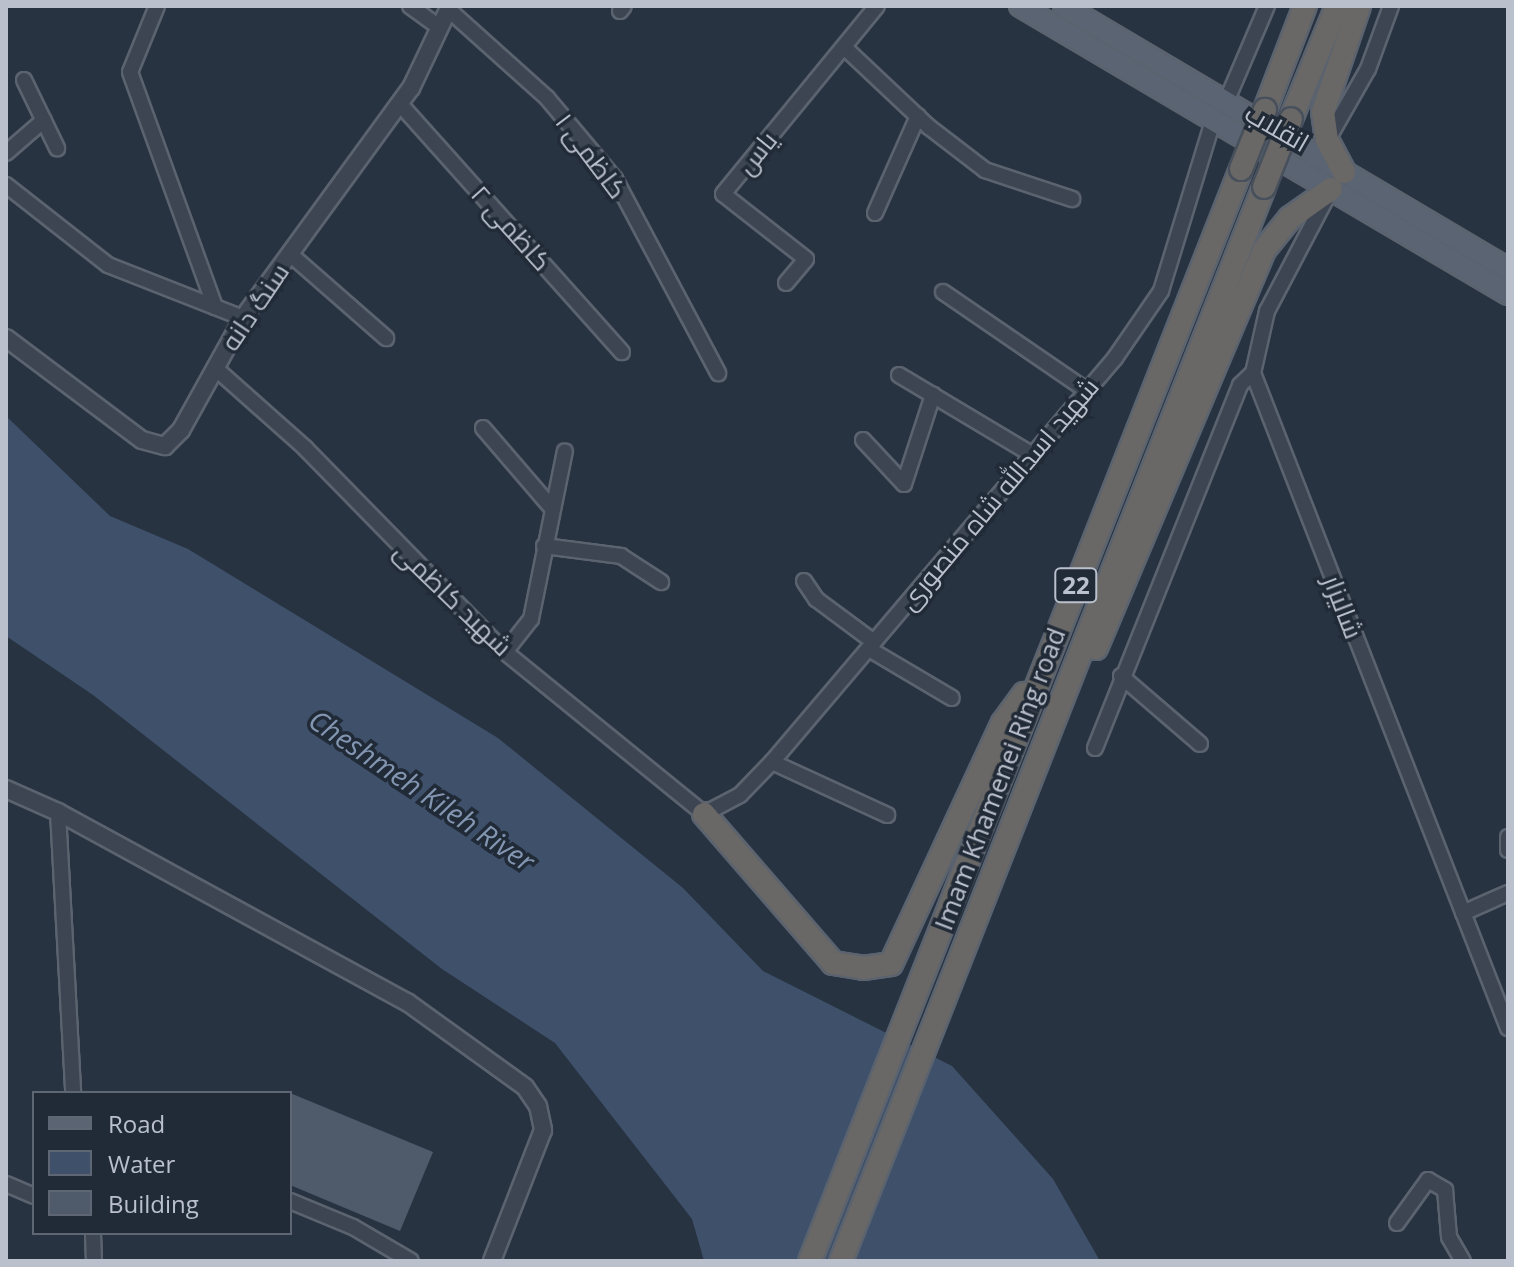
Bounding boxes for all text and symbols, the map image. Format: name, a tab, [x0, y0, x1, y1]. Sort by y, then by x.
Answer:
street label: انقلاب	[1240, 97, 1314, 159]
street label: کاظمی ۱	[549, 107, 633, 205]
street label: یاس	[730, 125, 784, 181]
street label: کاظمی ۲	[465, 179, 557, 277]
street label: سنگ دانه	[214, 257, 296, 357]
street label: شهید اسدالله شاه منصوری	[893, 372, 1105, 616]
street label: شهید کاظمی	[388, 535, 518, 663]
road number: 22	[1054, 565, 1098, 605]
street label: شالیزار	[1317, 571, 1369, 643]
street label: Imam Khamenei Ring road	[928, 623, 1072, 935]
water label: Cheshmeh Kileh River	[303, 702, 541, 878]
legend	[32, 1091, 292, 1235]
text: Road	[108, 1107, 165, 1140]
text: Water	[108, 1147, 175, 1180]
text: Building	[108, 1187, 199, 1220]

